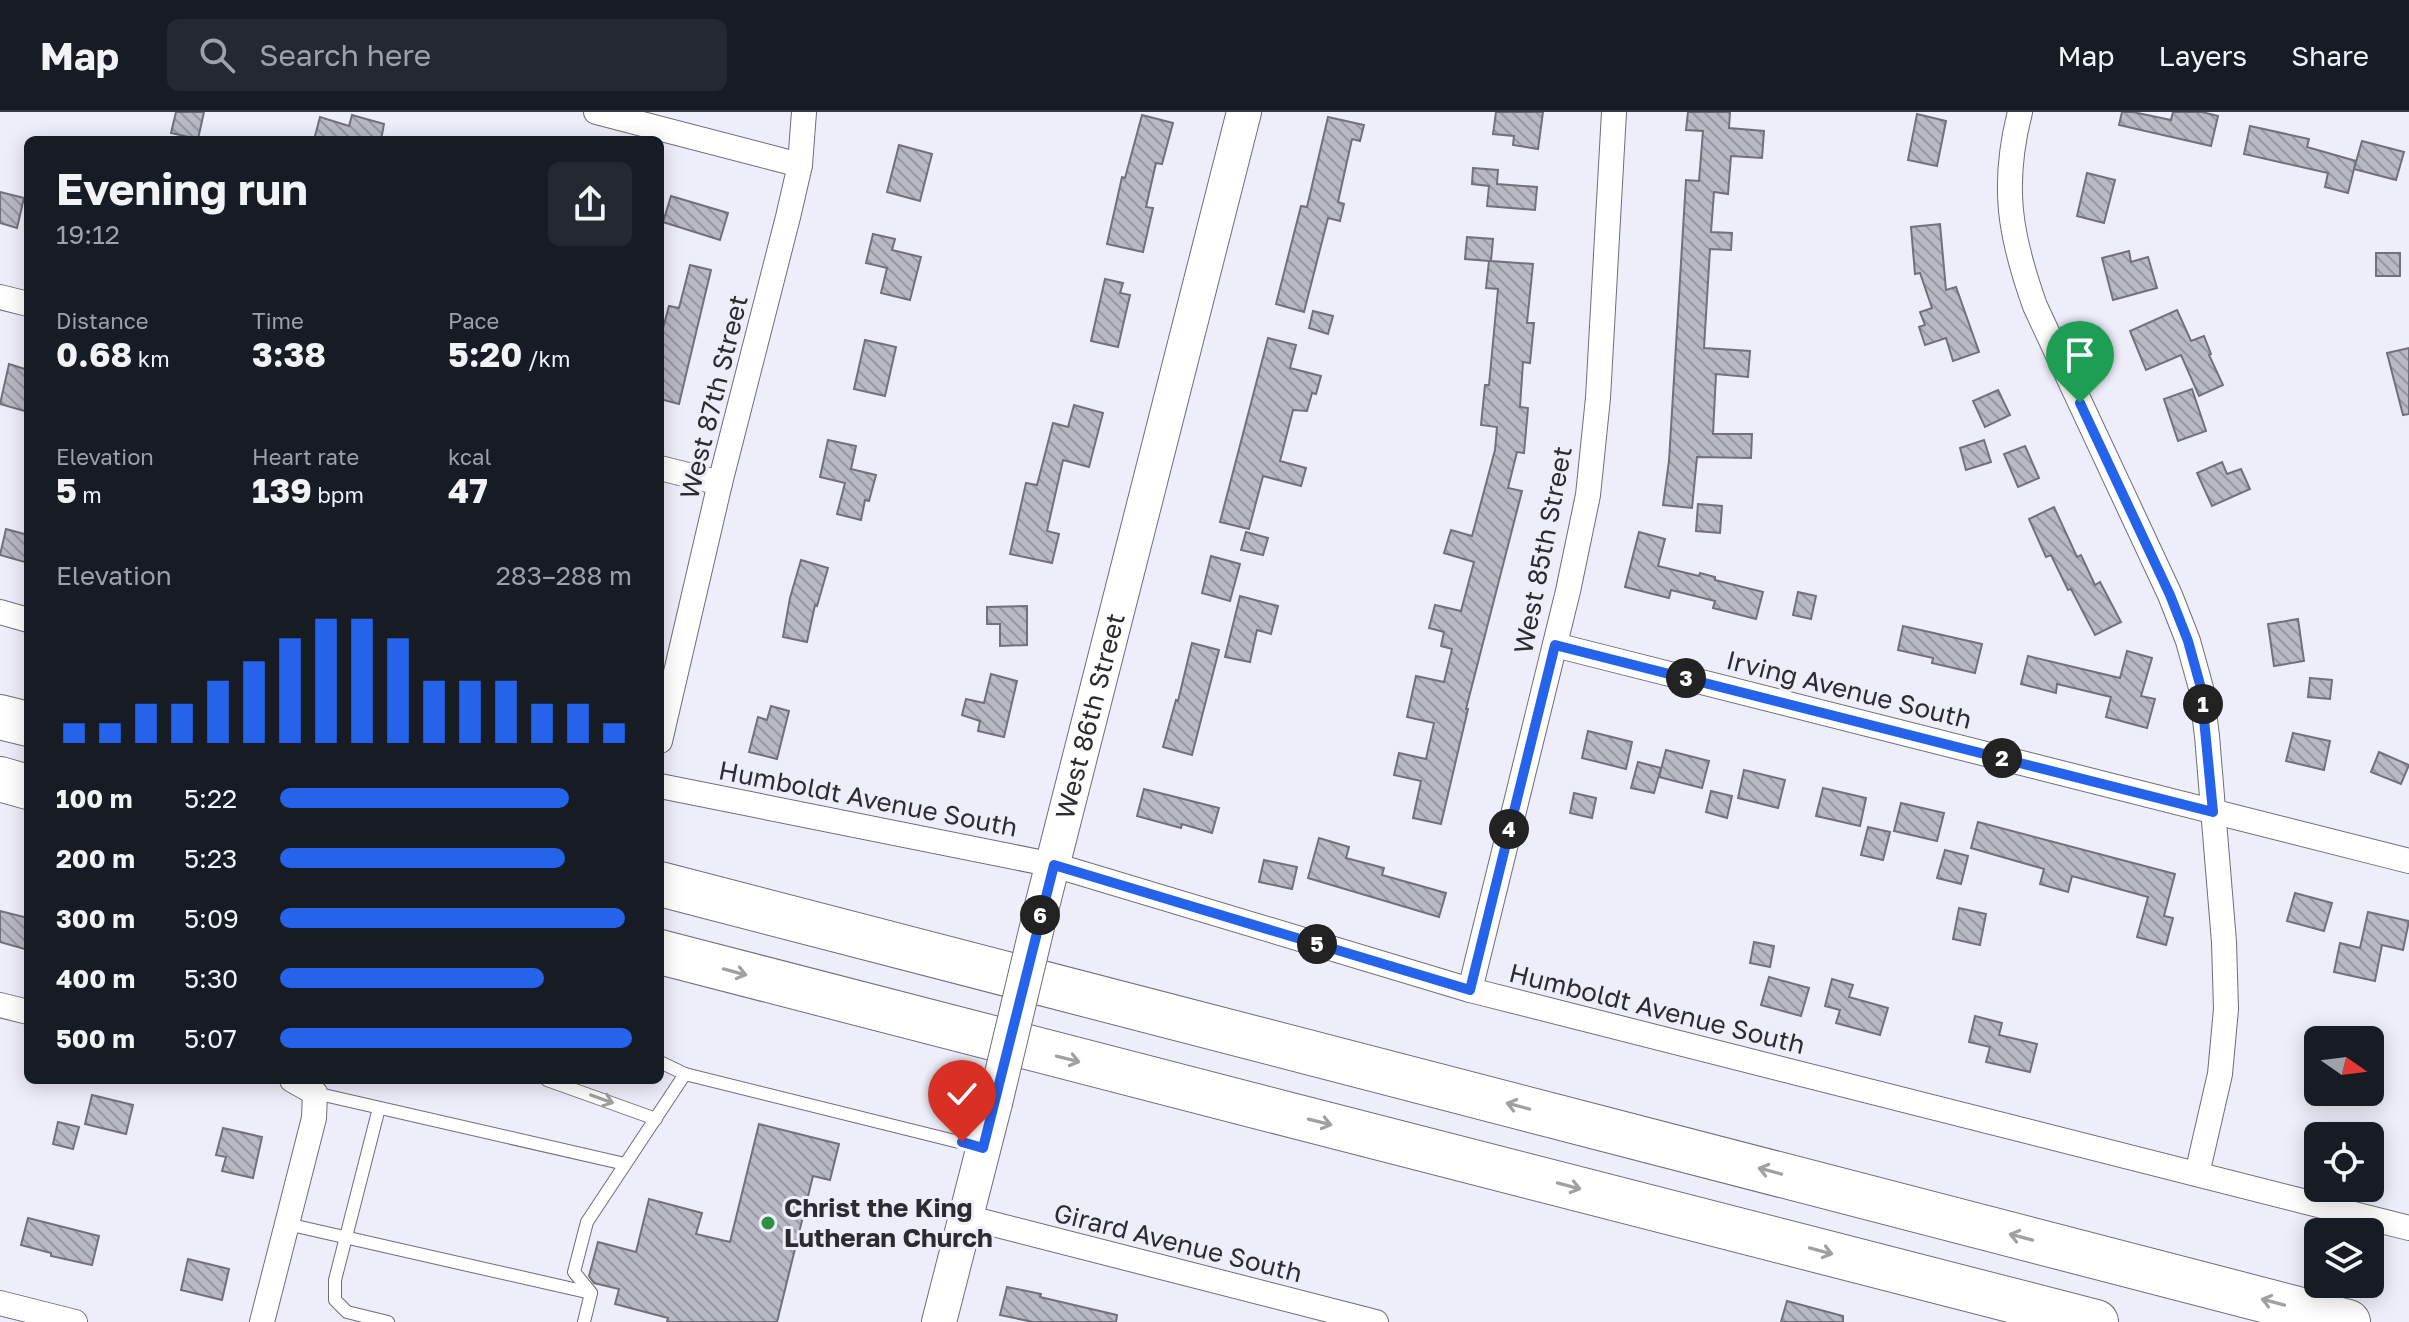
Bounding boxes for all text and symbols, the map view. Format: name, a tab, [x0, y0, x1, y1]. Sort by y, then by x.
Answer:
search box	[167, 19, 727, 91]
text: Map	[40, 33, 119, 78]
icon: search	[195, 33, 239, 77]
text: Search here	[259, 37, 431, 73]
text: Map	[2057, 39, 2115, 72]
text: Layers	[2159, 39, 2247, 72]
text: Share	[2291, 39, 2369, 72]
text: Evening run	[56, 162, 308, 215]
button: share	[548, 162, 632, 246]
text: 19:12	[56, 219, 120, 250]
street label: West 87th Street	[673, 292, 754, 502]
text: Distance	[56, 307, 148, 334]
text: Time	[252, 307, 304, 334]
text: Pace	[448, 307, 499, 334]
pin	[2046, 321, 2114, 403]
icon: arrive	[2058, 333, 2102, 377]
text: 0.68	[56, 334, 132, 374]
text: 3:38	[252, 334, 326, 374]
text: 5:20	[448, 334, 522, 374]
text: km	[132, 345, 170, 372]
text: /km	[522, 345, 570, 372]
text: Elevation	[56, 443, 154, 470]
text: Heart rate	[252, 443, 359, 470]
text: kcal	[448, 443, 491, 470]
street label: West 85th Street	[1507, 444, 1578, 656]
text: 5	[56, 470, 77, 510]
text: 139	[252, 470, 312, 510]
text: 47	[448, 470, 488, 510]
text: m	[77, 481, 102, 508]
text: bpm	[312, 481, 364, 508]
text: Elevation	[56, 560, 172, 591]
text: 283–288 m	[496, 560, 632, 591]
street label: West 86th Street	[1049, 610, 1131, 822]
street label: Irving Avenue South	[1723, 644, 1975, 735]
pin: 3	[1666, 658, 1706, 698]
text: 3	[1679, 664, 1693, 691]
pin: 1	[2183, 684, 2223, 724]
text: 1	[2197, 690, 2209, 717]
pin: 2	[1982, 738, 2022, 778]
text: 2	[1995, 744, 2009, 771]
street label: Humboldt Avenue South	[716, 754, 1020, 843]
text: 100 m	[56, 783, 132, 814]
text: 5:22	[184, 783, 237, 814]
pin: 4	[1489, 809, 1529, 849]
text: 4	[1502, 815, 1516, 842]
text: 200 m	[56, 843, 135, 874]
text: 5:23	[184, 843, 237, 874]
pin: 6	[1020, 895, 1060, 935]
text: 6	[1033, 901, 1047, 928]
text: 300 m	[56, 903, 135, 934]
text: 5:09	[184, 903, 239, 934]
pin: 5	[1297, 924, 1337, 964]
text: 5	[1310, 930, 1324, 957]
street label: Humboldt Avenue South	[1506, 957, 1808, 1060]
text: 400 m	[56, 963, 135, 994]
text: 5:30	[184, 963, 238, 994]
one-way arrow	[722, 965, 748, 980]
text: 500 m	[56, 1023, 135, 1054]
text: 5:07	[184, 1023, 237, 1054]
north arrow	[2304, 1026, 2384, 1106]
map controls	[2304, 1026, 2384, 1298]
one-way arrow	[1055, 1052, 1081, 1067]
pin	[928, 1060, 996, 1142]
icon: check	[940, 1072, 984, 1116]
one-way arrow	[589, 1093, 614, 1108]
one-way arrow	[1505, 1097, 1531, 1112]
one-way arrow	[1307, 1115, 1333, 1130]
button: locate	[2304, 1122, 2384, 1202]
one-way arrow	[1757, 1163, 1783, 1178]
one-way arrow	[1556, 1179, 1581, 1194]
place label: Christ the King Lutheran Church	[784, 1192, 993, 1253]
street label: Girard Avenue South	[1051, 1197, 1306, 1288]
marker: Christ the King Lutheran Church	[759, 1214, 777, 1232]
button: layers	[2304, 1218, 2384, 1298]
one-way arrow	[2009, 1228, 2035, 1243]
one-way arrow	[1807, 1244, 1833, 1259]
one-way arrow	[2260, 1294, 2286, 1309]

